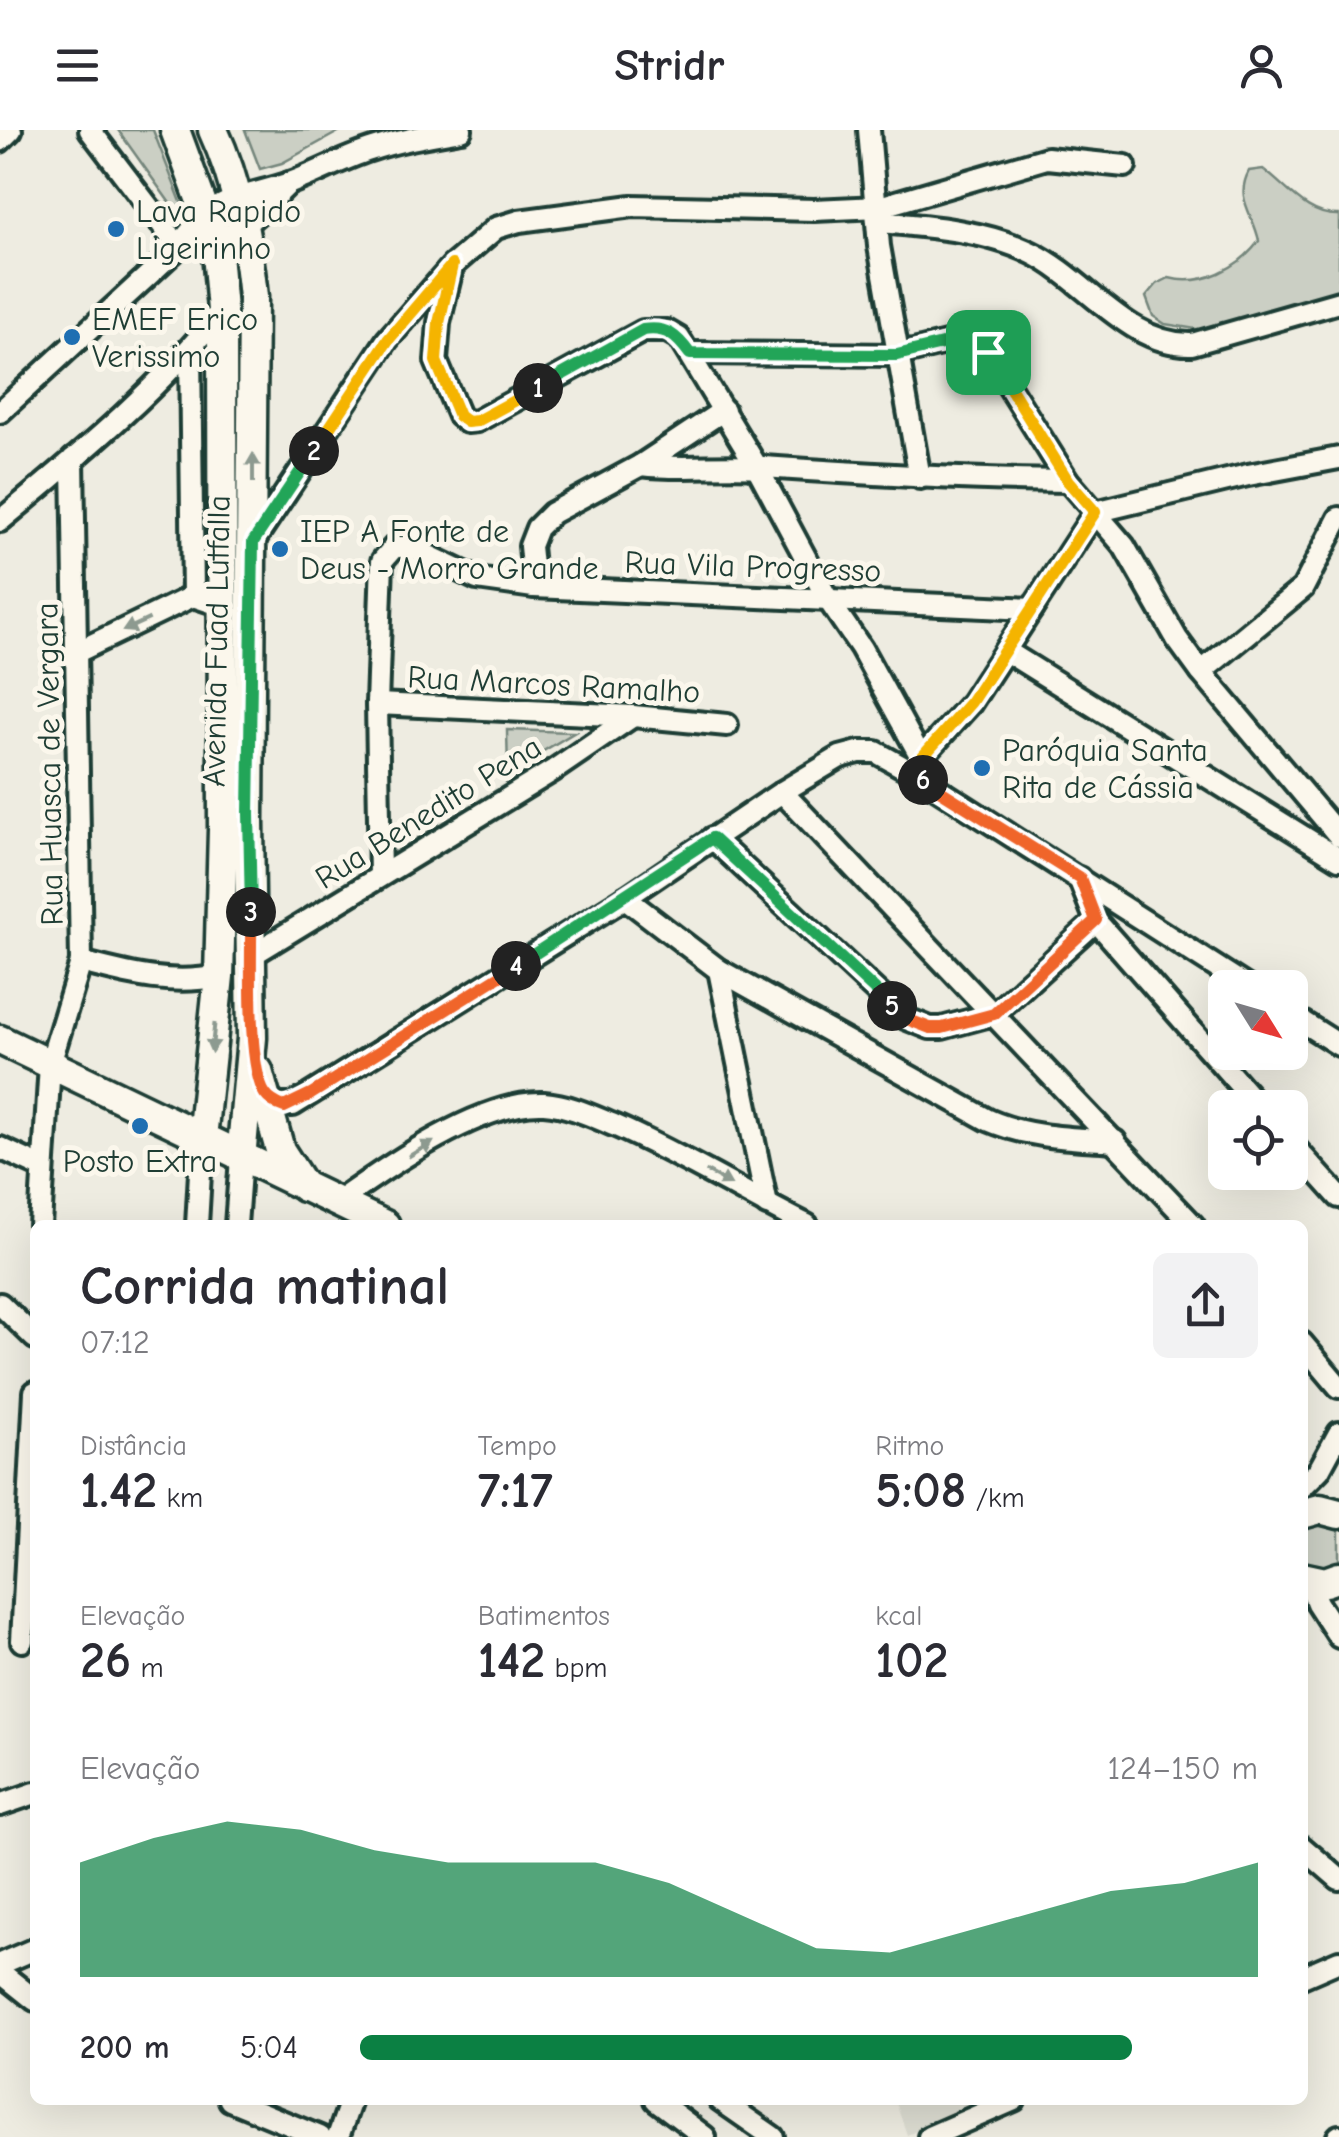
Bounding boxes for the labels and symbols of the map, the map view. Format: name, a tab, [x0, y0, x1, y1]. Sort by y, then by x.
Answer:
place label: Lava Rapido Ligeirinho	[136, 193, 301, 267]
marker: Lava Rapido Ligeirinho	[105, 218, 127, 240]
place label: EMEF Erico Verissimo	[92, 301, 258, 375]
pin	[946, 310, 1031, 395]
marker: EMEF Erico Verissimo	[61, 326, 83, 348]
pin: 1	[513, 363, 563, 413]
pin: 2	[289, 426, 339, 476]
one-way arrow	[245, 452, 261, 484]
street label: Avenida Fuad Lutfalla	[195, 495, 238, 787]
place label: IEP A Fonte de Deus - Morro Grande	[300, 513, 599, 587]
marker: IEP A Fonte de Deus - Morro Grande	[269, 538, 291, 560]
street label: Rua Vila Progresso	[624, 544, 882, 589]
street label: Rua Huasca de Vergara	[28, 602, 71, 926]
one-way arrow	[121, 617, 151, 633]
street label: Rua Marcos Ramalho	[407, 658, 701, 711]
street label: Rua Benedito Pena	[309, 728, 548, 897]
place label: Paróquia Santa Rita de Cássia	[1002, 732, 1208, 806]
pin: 6	[898, 755, 948, 805]
marker: Paróquia Santa Rita de Cássia	[971, 757, 993, 779]
pin: 3	[226, 887, 276, 937]
pin: 4	[491, 941, 541, 991]
north arrow	[1208, 970, 1308, 1070]
pin: 5	[867, 981, 917, 1031]
one-way arrow	[205, 1023, 221, 1055]
marker: Posto Extra	[129, 1115, 151, 1137]
one-way arrow	[407, 1141, 435, 1158]
place label: Posto Extra	[63, 1143, 217, 1180]
one-way arrow	[704, 1170, 733, 1187]

